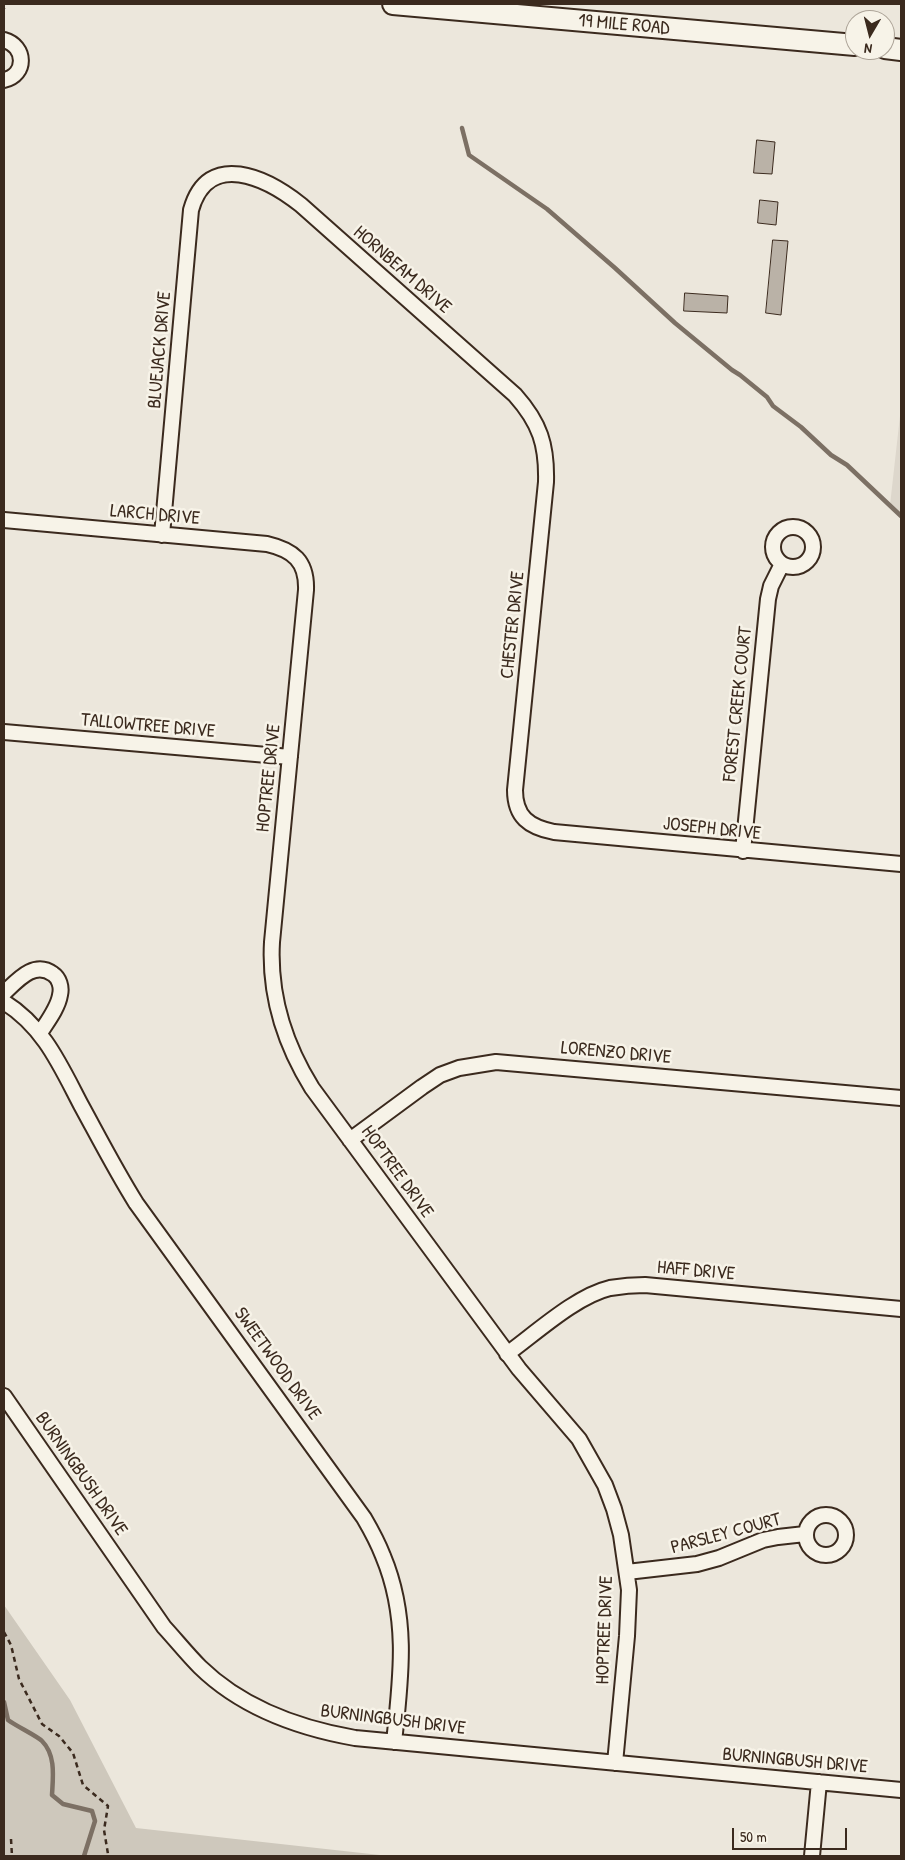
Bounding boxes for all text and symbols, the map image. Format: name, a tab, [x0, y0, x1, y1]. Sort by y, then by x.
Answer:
street label: 19 MILE ROAD	[578, 10, 670, 40]
north arrow	[845, 10, 895, 60]
text: N	[863, 39, 873, 59]
street label: HORNBEAM DRIVE	[348, 221, 456, 319]
street label: BLUEJACK DRIVE	[144, 290, 176, 410]
street label: LARCH DRIVE	[109, 500, 201, 530]
street label: CHESTER DRIVE	[496, 570, 530, 680]
street label: FOREST CREEK COURT	[719, 625, 757, 783]
street label: TALLOWTREE DRIVE	[80, 709, 216, 743]
street label: HOPTREE DRIVE	[252, 723, 286, 833]
street label: JOSEPH DRIVE	[662, 813, 762, 845]
street label: LORENZO DRIVE	[560, 1037, 672, 1069]
street label: HOPTREE DRIVE	[356, 1121, 438, 1223]
street label: HAFF DRIVE	[656, 1256, 736, 1286]
street label: SWEETWOOD DRIVE	[229, 1303, 325, 1425]
street label: BURNINGBUSH DRIVE	[30, 1408, 132, 1540]
street label: PARSLEY COURT	[669, 1508, 783, 1560]
street label: HOPTREE DRIVE	[592, 1575, 618, 1685]
street label: BURNINGBUSH DRIVE	[319, 1700, 467, 1740]
street label: BURNINGBUSH DRIVE	[721, 1743, 869, 1779]
scale bar	[735, 1818, 850, 1850]
text: 50 m	[740, 1826, 767, 1847]

